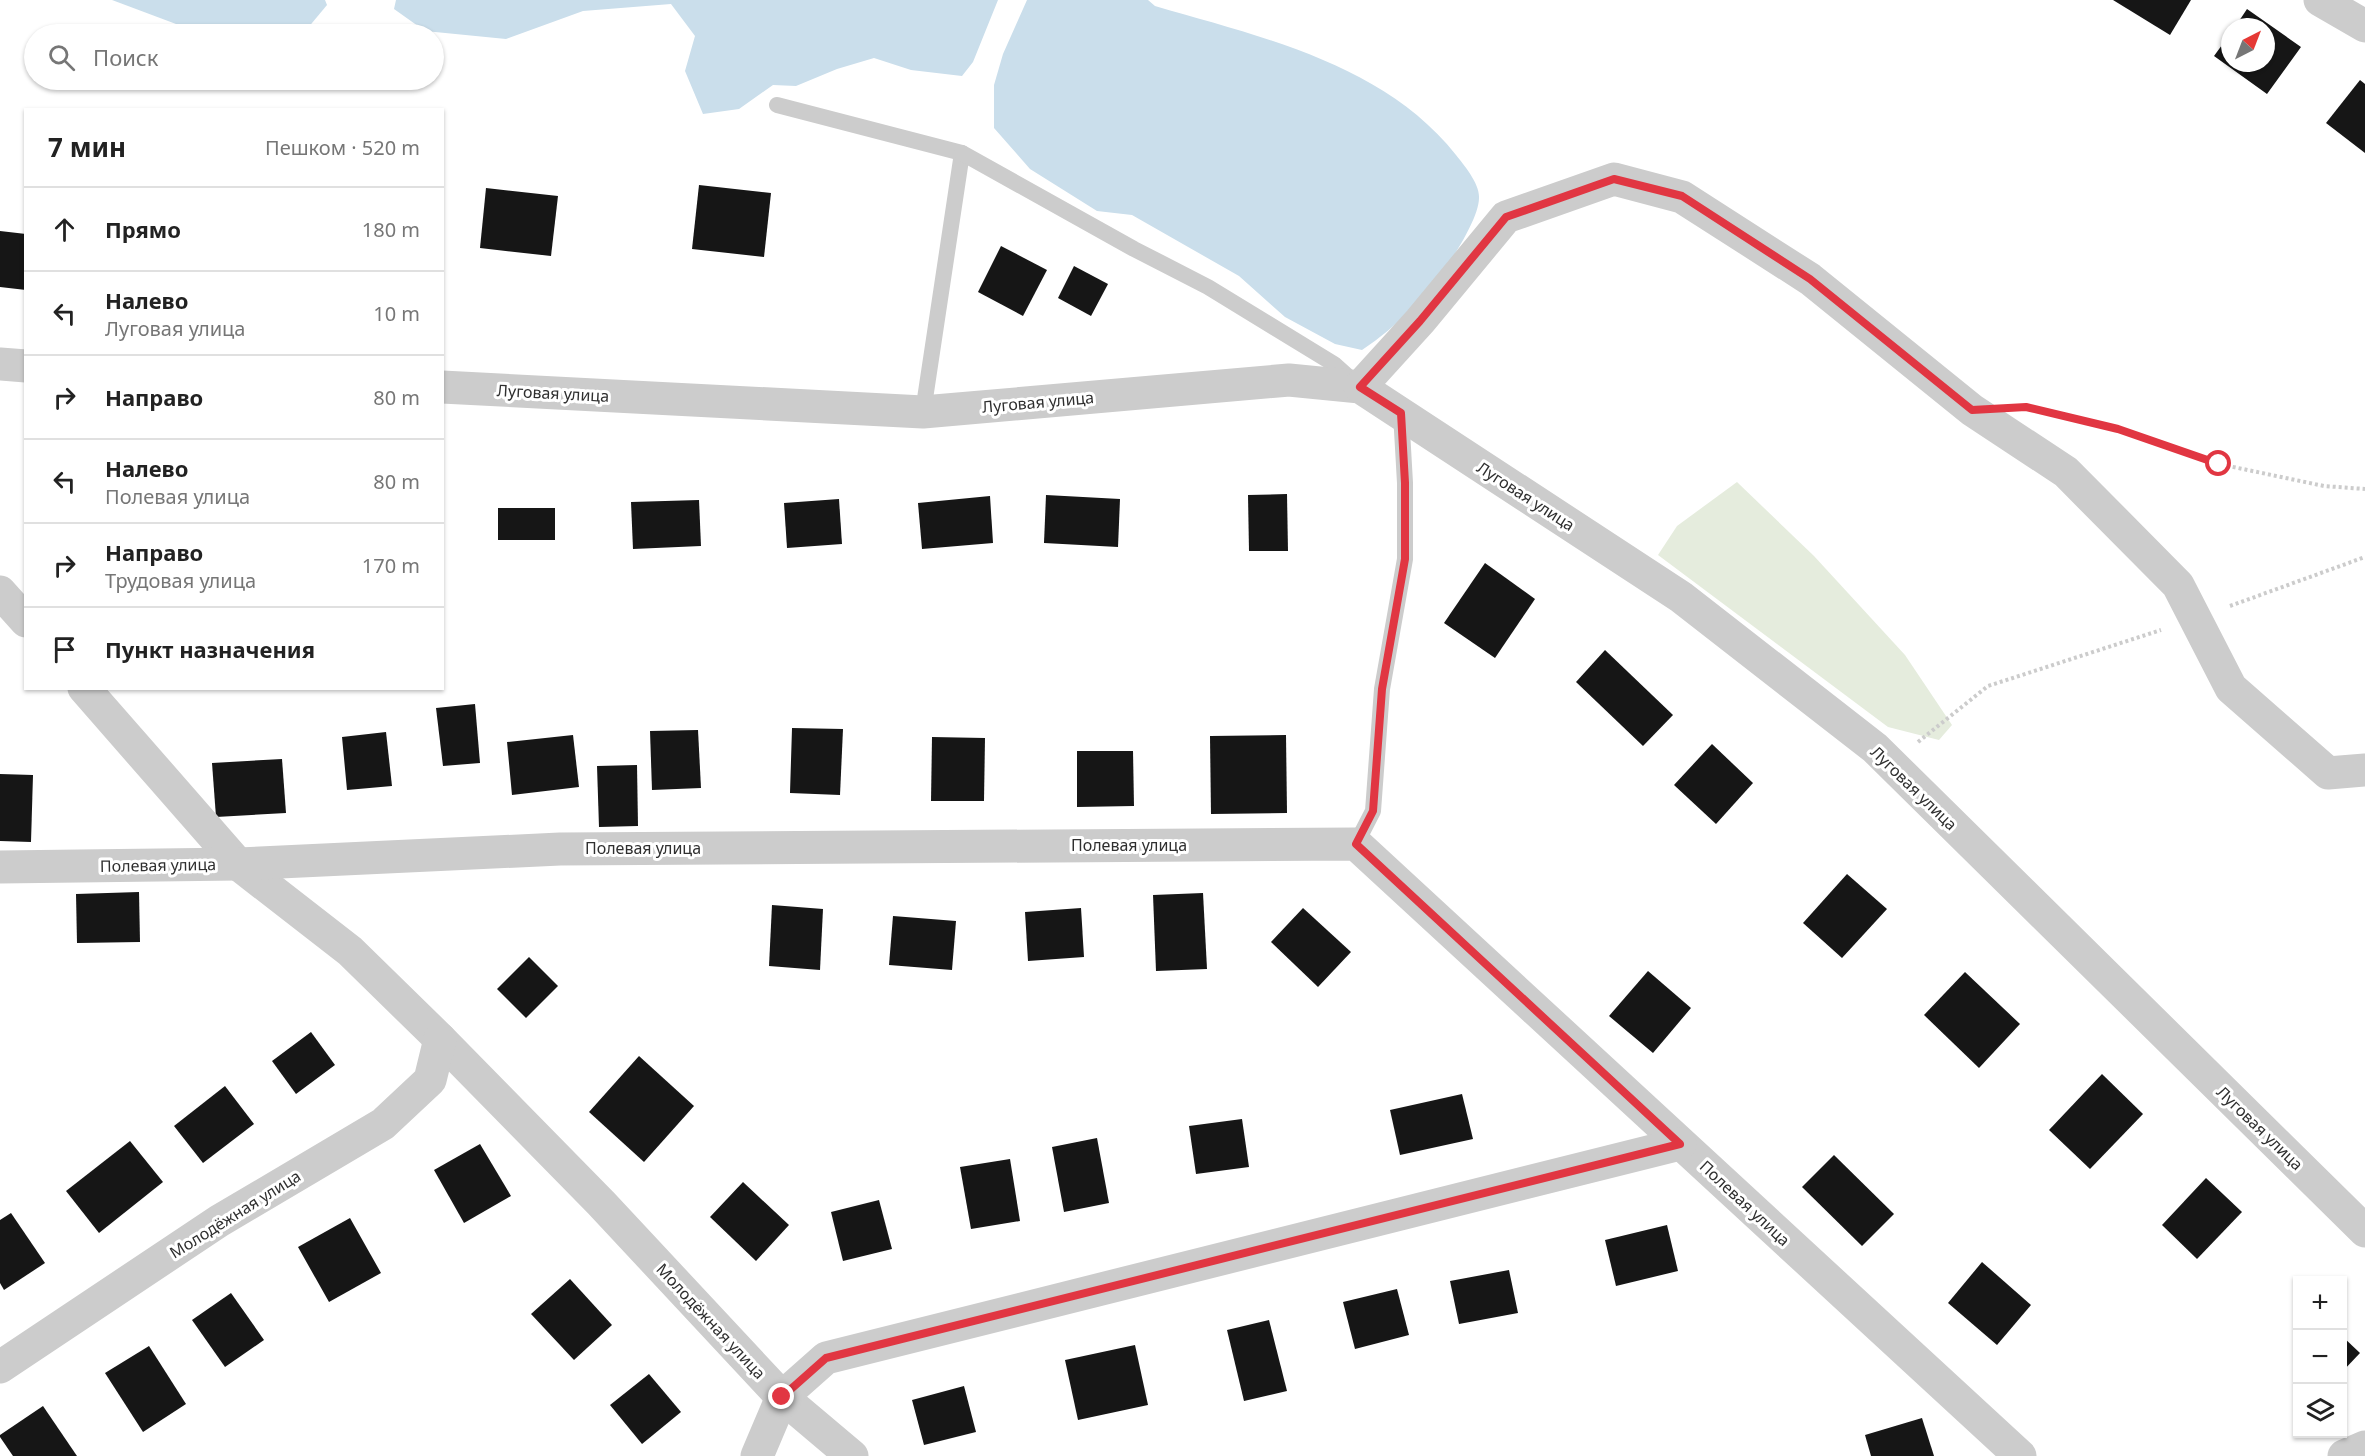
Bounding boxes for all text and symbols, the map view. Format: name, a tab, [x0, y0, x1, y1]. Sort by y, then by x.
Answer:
north arrow	[2221, 18, 2275, 72]
search box	[24, 24, 444, 90]
icon: search	[45, 41, 78, 74]
text: Поиск	[93, 42, 158, 72]
text: 7 мин	[48, 129, 126, 165]
text: Пешком · 520 m	[265, 134, 420, 161]
icon: ahead	[48, 213, 81, 246]
text: Прямо	[105, 214, 181, 244]
text: 180 m	[362, 216, 420, 243]
text: Налево	[105, 285, 188, 315]
icon: left	[48, 297, 81, 330]
text: 10 m	[373, 300, 420, 327]
text: Луговая улица	[105, 315, 245, 342]
street label: Луговая улица	[496, 379, 610, 407]
icon: right	[48, 381, 81, 414]
text: Направо	[105, 382, 203, 412]
text: 80 m	[373, 384, 420, 411]
street label: Луговая улица	[981, 386, 1095, 418]
route start	[2205, 450, 2231, 476]
text: Налево	[105, 453, 188, 483]
street label: Луговая улица	[1473, 456, 1579, 536]
icon: left	[48, 465, 81, 498]
text: 80 m	[373, 468, 420, 495]
text: Полевая улица	[105, 483, 250, 510]
text: Направо	[105, 537, 203, 567]
icon: right	[48, 549, 81, 582]
text: 170 m	[362, 552, 420, 579]
text: Трудовая улица	[105, 567, 256, 594]
icon: arrive	[48, 633, 81, 666]
text: Пункт назначения	[105, 634, 315, 664]
street label: Луговая улица	[1866, 741, 1962, 835]
street label: Полевая улица	[1071, 834, 1187, 856]
street label: Полевая улица	[585, 837, 701, 859]
street label: Полевая улица	[100, 853, 216, 877]
street label: Луговая улица	[2212, 1081, 2308, 1175]
street label: Полевая улица	[1695, 1155, 1795, 1251]
street label: Молодёжная улица	[165, 1165, 305, 1263]
street label: Молодёжная улица	[652, 1258, 770, 1384]
map controls	[2293, 1276, 2347, 1438]
button: +	[2293, 1276, 2347, 1330]
button: −	[2293, 1330, 2347, 1384]
route end	[768, 1383, 794, 1409]
button: layers	[2293, 1384, 2347, 1438]

